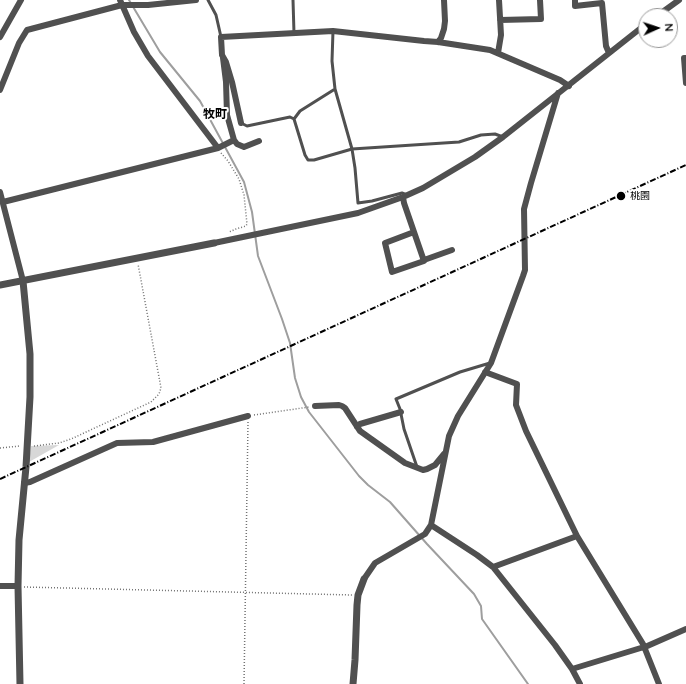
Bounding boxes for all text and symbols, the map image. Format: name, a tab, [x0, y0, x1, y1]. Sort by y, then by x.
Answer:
north arrow	[638, 8, 678, 48]
text: N	[662, 23, 676, 32]
district label: 牧町	[203, 107, 227, 121]
marker: 桃園	[615, 190, 627, 202]
place label: 桃園	[630, 190, 650, 202]

